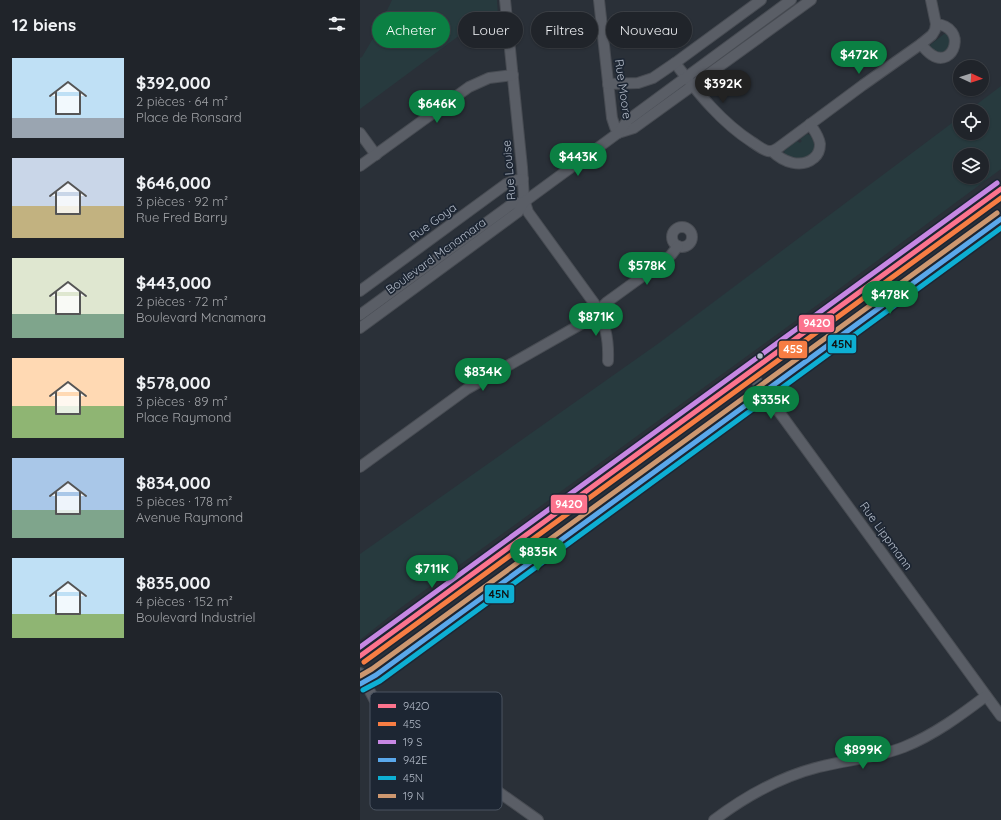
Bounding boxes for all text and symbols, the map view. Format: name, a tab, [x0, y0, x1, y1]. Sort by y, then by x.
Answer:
chip: Acheter	[372, 12, 450, 48]
chip: Louer	[458, 12, 523, 48]
chip: Filtres	[531, 12, 598, 48]
chip: Nouveau	[606, 12, 692, 48]
icon: filters	[326, 13, 348, 35]
text: 12 biens	[12, 14, 76, 35]
pin: $472K	[831, 41, 887, 75]
text: $472K	[840, 46, 878, 62]
street label: Rue Moore	[612, 58, 635, 120]
north arrow	[953, 60, 989, 96]
map controls	[953, 60, 989, 184]
pin: $392K	[695, 70, 751, 104]
text: $392,000	[136, 72, 211, 93]
icon: home	[44, 74, 92, 122]
text: $392K	[704, 75, 742, 91]
pin: $646K	[409, 90, 465, 124]
text: 2 pièces · 64 m²	[136, 93, 228, 109]
text: $646K	[418, 95, 456, 111]
button: locate	[953, 104, 989, 140]
text: Place de Ronsard	[136, 109, 242, 125]
street label: Rue Louise	[498, 139, 519, 201]
pin: $443K	[550, 143, 606, 177]
text: $443K	[559, 148, 597, 164]
button: layers	[953, 148, 989, 184]
text: $646,000	[136, 172, 211, 193]
icon: home	[44, 174, 92, 222]
text: 3 pièces · 92 m²	[136, 193, 228, 209]
street label: Rue Goya	[406, 200, 459, 244]
text: Rue Fred Barry	[136, 209, 227, 225]
street label: Boulevard Mcnamara	[383, 214, 489, 297]
pin: $578K	[619, 252, 675, 286]
text: $578K	[628, 257, 666, 273]
text: $443,000	[136, 272, 211, 293]
icon: home	[44, 274, 92, 322]
pin: $478K	[862, 281, 918, 315]
text: $478K	[871, 286, 909, 302]
text: 2 pièces · 72 m²	[136, 293, 228, 309]
pin: $871K	[568, 303, 624, 337]
text: $871K	[578, 308, 614, 324]
text: Boulevard Mcnamara	[136, 309, 266, 325]
line badge: 942O	[798, 314, 835, 333]
text: 942O	[803, 316, 831, 330]
line badge: 45N	[827, 334, 857, 354]
text: 45N	[832, 337, 852, 351]
line badge: 45S	[778, 340, 808, 359]
text: 45S	[783, 342, 803, 356]
unlabelled marker	[755, 351, 765, 361]
pin: $834K	[455, 358, 511, 392]
text: $834K	[464, 363, 502, 379]
text: $578,000	[136, 372, 211, 393]
icon: home	[44, 374, 92, 422]
pin: $335K	[743, 386, 799, 420]
text: $335K	[752, 391, 790, 407]
text: 3 pièces · 89 m²	[136, 393, 228, 409]
text: Place Raymond	[136, 409, 231, 425]
text: $834,000	[136, 472, 211, 493]
icon: home	[44, 474, 92, 522]
text: 5 pièces · 178 m²	[136, 493, 232, 509]
line badge: 942O	[550, 494, 588, 514]
text: 942O	[555, 497, 583, 511]
street label: Rue Lippmann	[857, 499, 916, 573]
text: Avenue Raymond	[136, 509, 243, 525]
pin: $835K	[510, 538, 566, 572]
text: $835K	[519, 543, 557, 559]
pin: $711K	[404, 555, 460, 589]
text: $711K	[415, 560, 449, 576]
text: $835,000	[136, 572, 210, 593]
icon: home	[44, 574, 92, 622]
line badge: 45N	[484, 584, 515, 604]
text: 45N	[489, 587, 509, 601]
text: 4 pièces · 152 m²	[136, 593, 233, 609]
text: Boulevard Industriel	[136, 609, 256, 625]
legend	[370, 692, 502, 810]
text: 942O	[403, 699, 429, 713]
text: 45S	[403, 717, 421, 731]
text: 19 S	[403, 735, 422, 749]
pin: $899K	[835, 736, 891, 770]
text: $899K	[844, 741, 882, 757]
text: 942E	[403, 753, 427, 767]
text: 45N	[403, 771, 423, 785]
text: 19 N	[403, 789, 424, 803]

